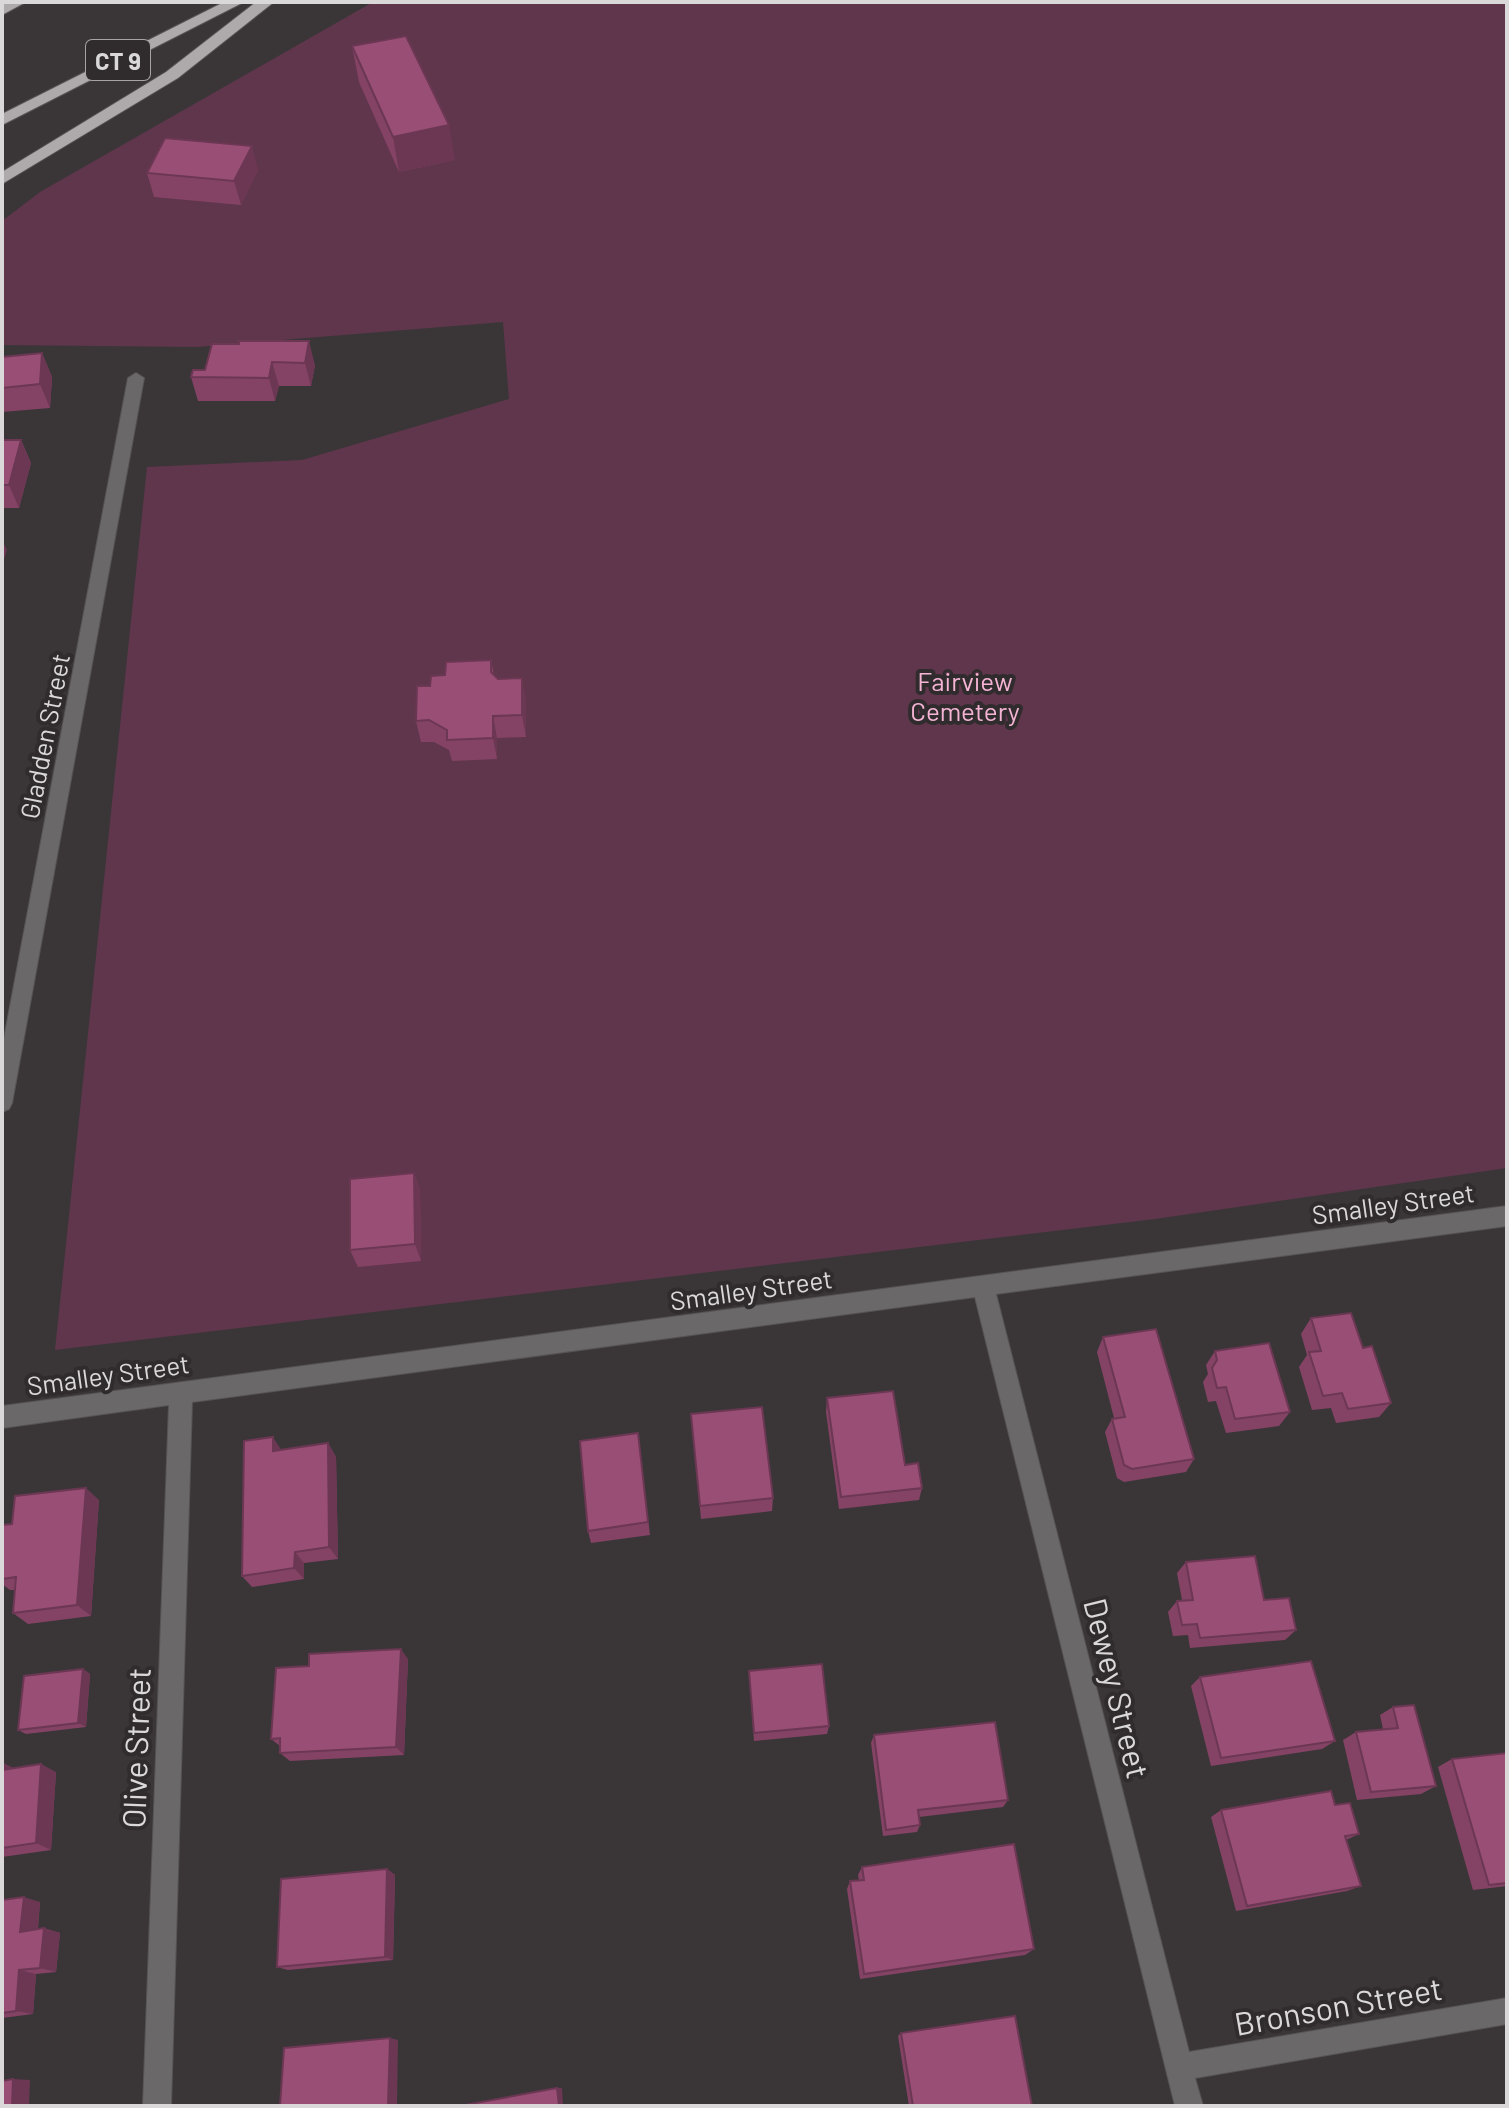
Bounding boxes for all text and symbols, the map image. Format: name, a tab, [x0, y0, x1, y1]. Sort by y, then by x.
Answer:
road number: CT 9	[86, 40, 150, 80]
street label: Gladden Street	[13, 651, 75, 821]
park label: Fairview Cemetery	[910, 665, 1020, 726]
street label: Smalley Street	[1310, 1176, 1476, 1230]
street label: Smalley Street	[668, 1262, 834, 1316]
street label: Smalley Street	[25, 1347, 191, 1401]
street label: Dewey Street	[1077, 1594, 1159, 1782]
street label: Olive Street	[113, 1667, 157, 1829]
street label: Bronson Street	[1231, 1968, 1445, 2042]

